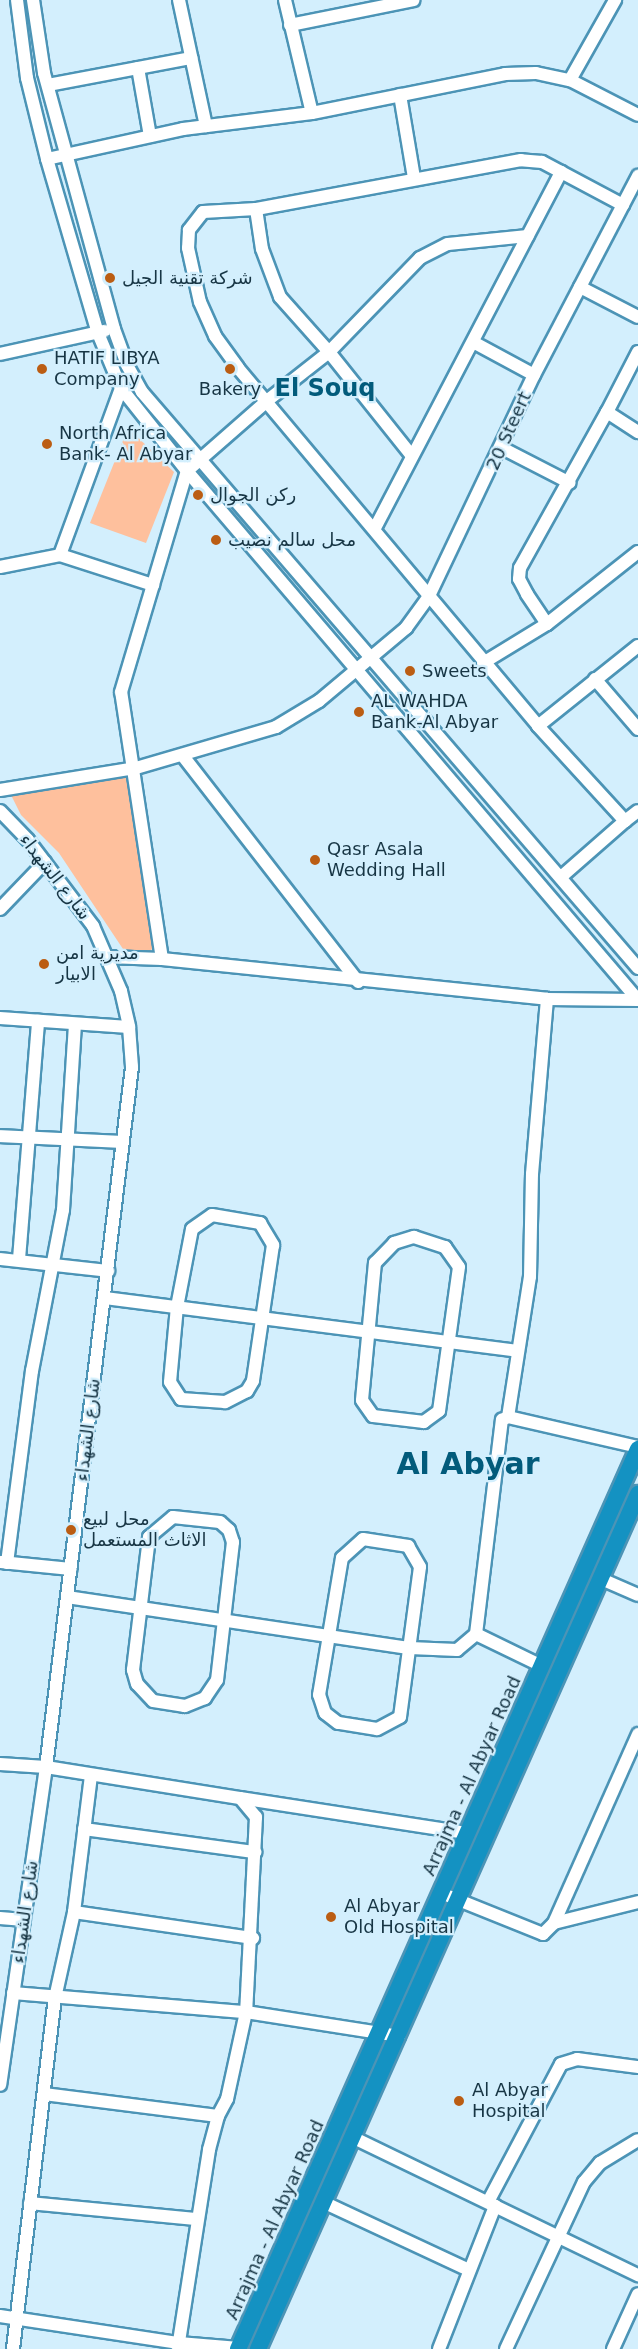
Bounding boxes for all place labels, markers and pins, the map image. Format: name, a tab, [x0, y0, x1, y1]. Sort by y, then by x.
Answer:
place label: شركة تقنية الجيل	[122, 267, 252, 289]
marker: شركة تقنية الجيل	[103, 271, 117, 285]
place label: HATIF LIBYA Company	[54, 348, 159, 391]
marker: HATIF LIBYA Company	[35, 362, 49, 376]
marker: Bakery	[223, 362, 237, 376]
place label: Bakery	[199, 378, 261, 400]
place label: North Africa Bank- Al Abyar	[59, 423, 192, 466]
marker: North Africa Bank- Al Abyar	[40, 437, 54, 451]
place label: ركن الجوال	[210, 484, 296, 506]
marker: ركن الجوال	[191, 488, 205, 502]
place label: محل سالم نصيب	[228, 529, 356, 551]
marker: محل سالم نصيب	[209, 533, 223, 547]
place label: Sweets	[422, 660, 487, 682]
marker: Sweets	[403, 664, 417, 678]
place label: AL WAHDA Bank-Al Abyar	[371, 691, 498, 734]
marker: AL WAHDA Bank-Al Abyar	[352, 705, 366, 719]
place label: Qasr Asala Wedding Hall	[327, 839, 446, 882]
marker: Qasr Asala Wedding Hall	[308, 853, 322, 867]
place label: مديرية امن الابيار	[56, 943, 139, 986]
marker: مديرية امن الابيار	[37, 957, 51, 971]
place label: محل لبيع الاثاث المستعمل	[83, 1509, 207, 1552]
marker: محل لبيع الاثاث المستعمل	[64, 1523, 78, 1537]
place label: Al Abyar Old Hospital	[344, 1896, 454, 1938]
marker: Al Abyar Old Hospital	[322, 1908, 340, 1926]
place label: Al Abyar Hospital	[472, 2080, 548, 2122]
marker: Al Abyar Hospital	[450, 2092, 468, 2110]

